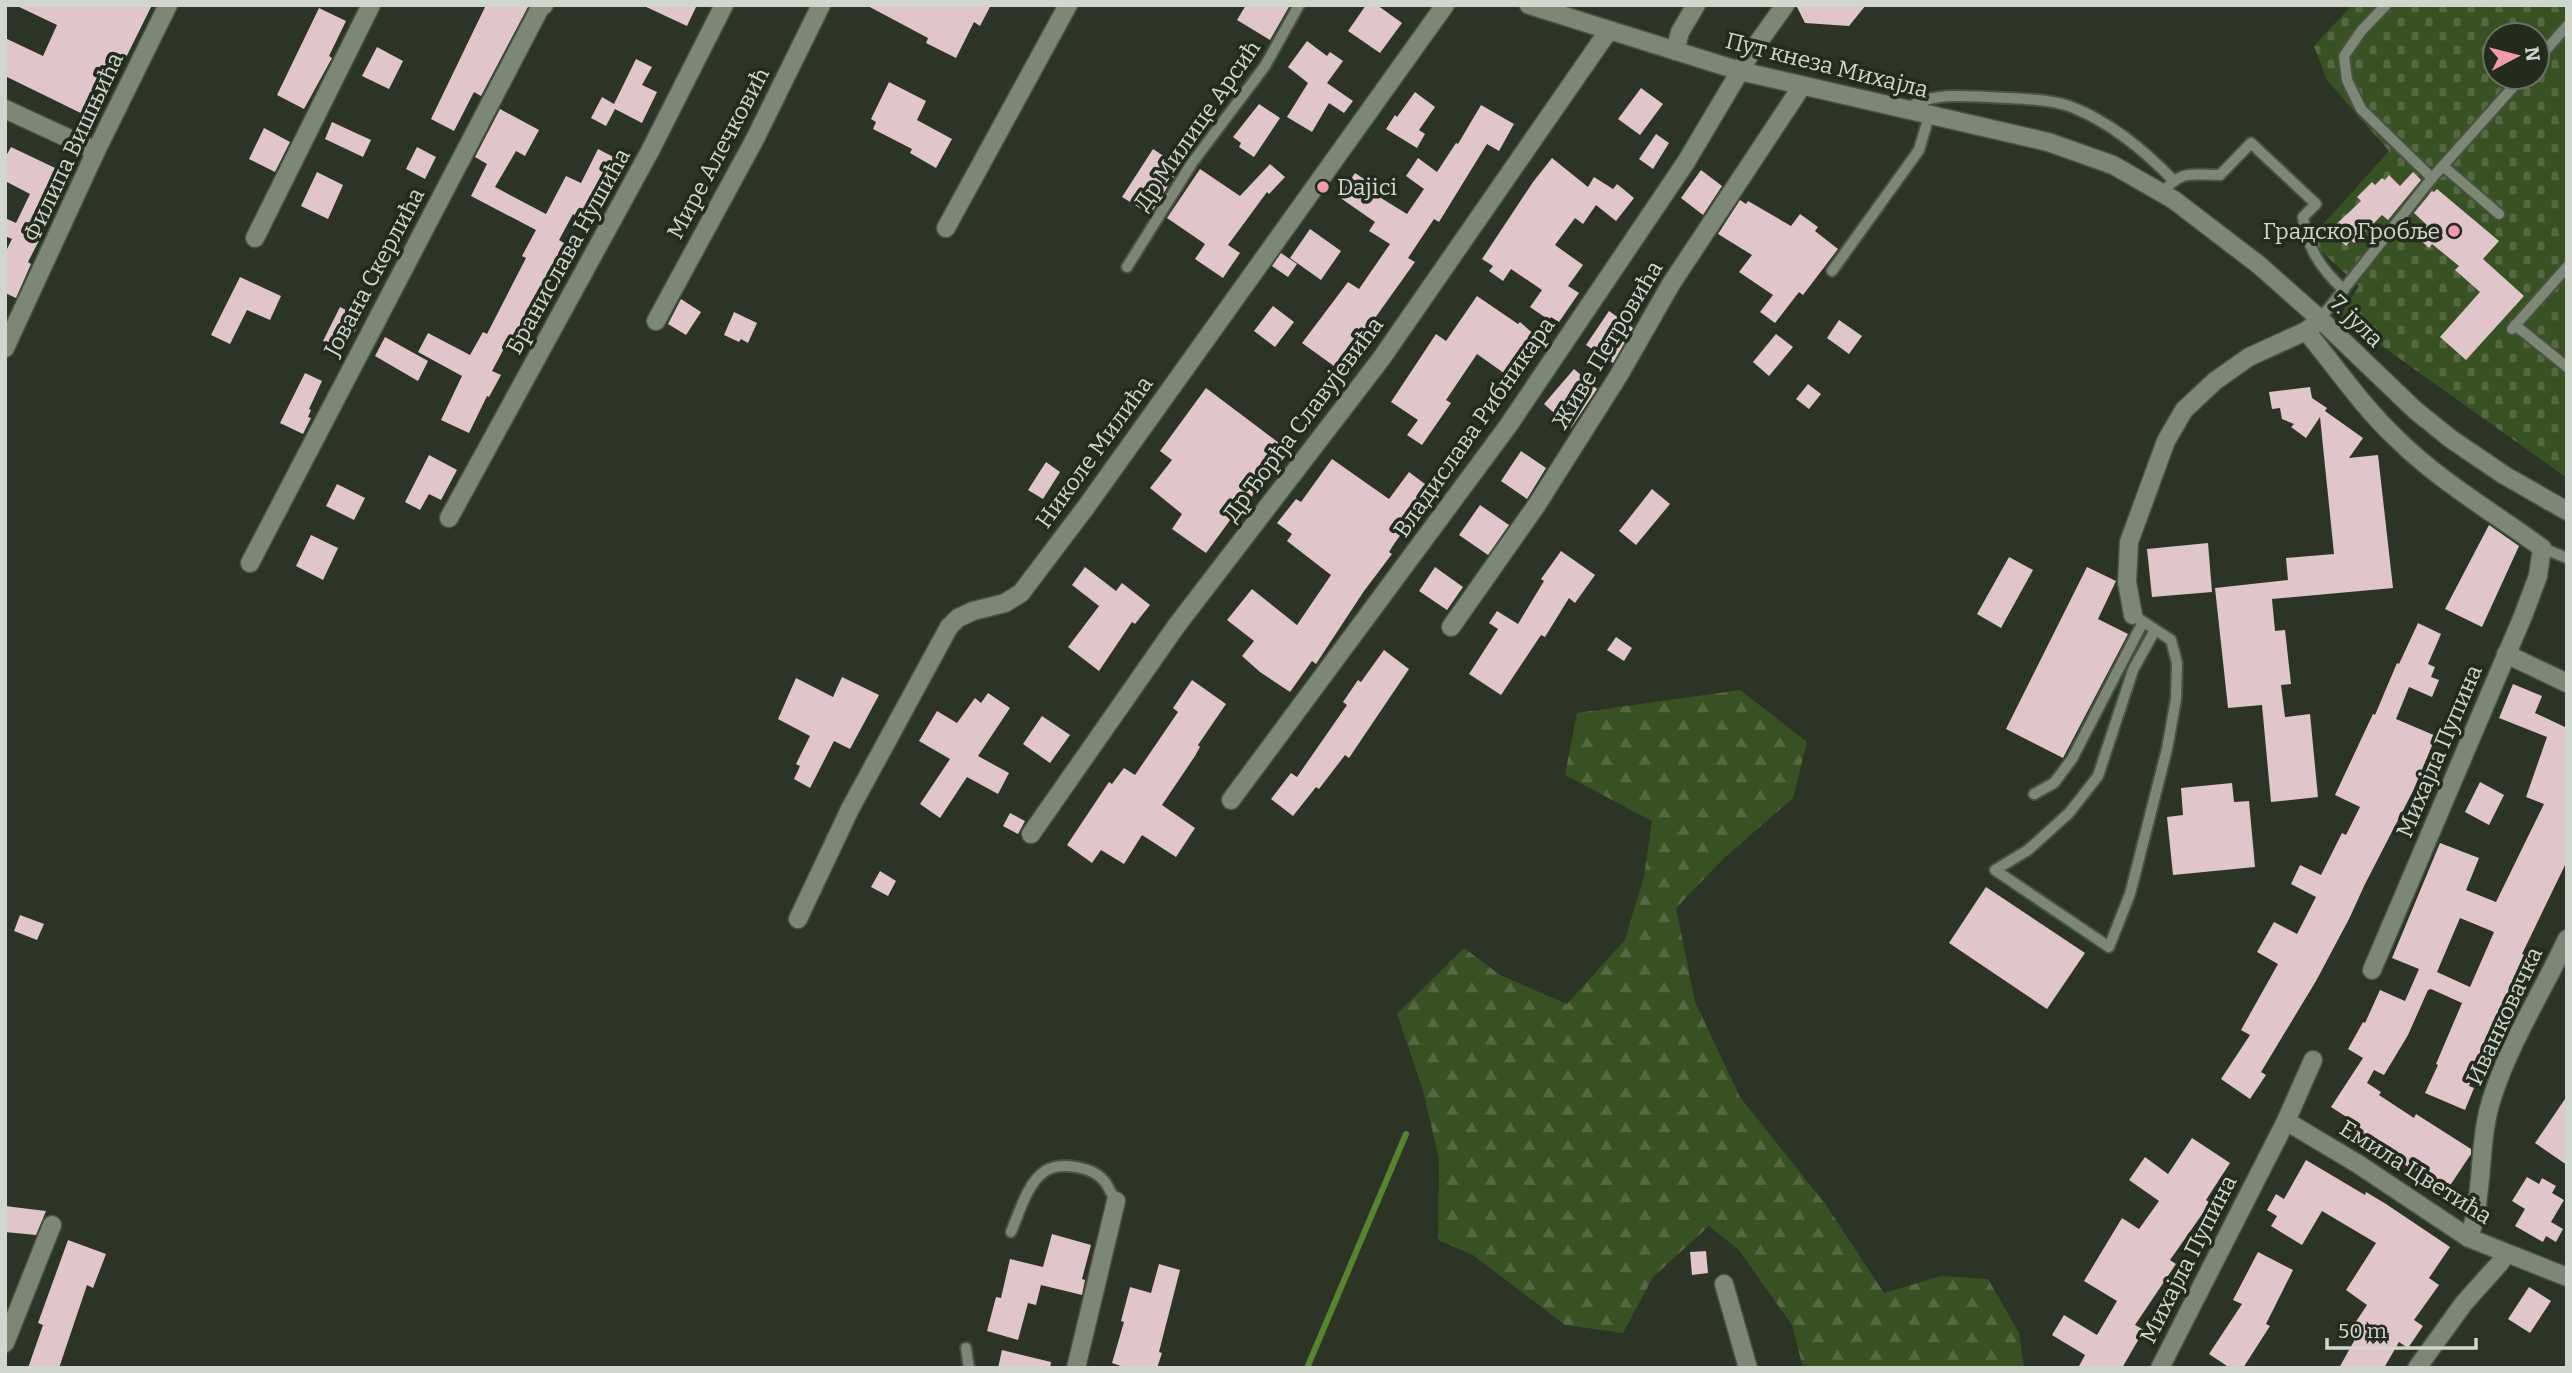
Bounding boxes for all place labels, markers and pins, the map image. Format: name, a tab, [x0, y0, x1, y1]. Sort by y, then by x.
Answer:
place label: Dajici	[1337, 173, 1397, 201]
marker: Dajici	[1315, 179, 1331, 195]
place label: Градско Гробље	[2263, 217, 2440, 245]
marker: Градско Гробље	[2446, 223, 2462, 239]

